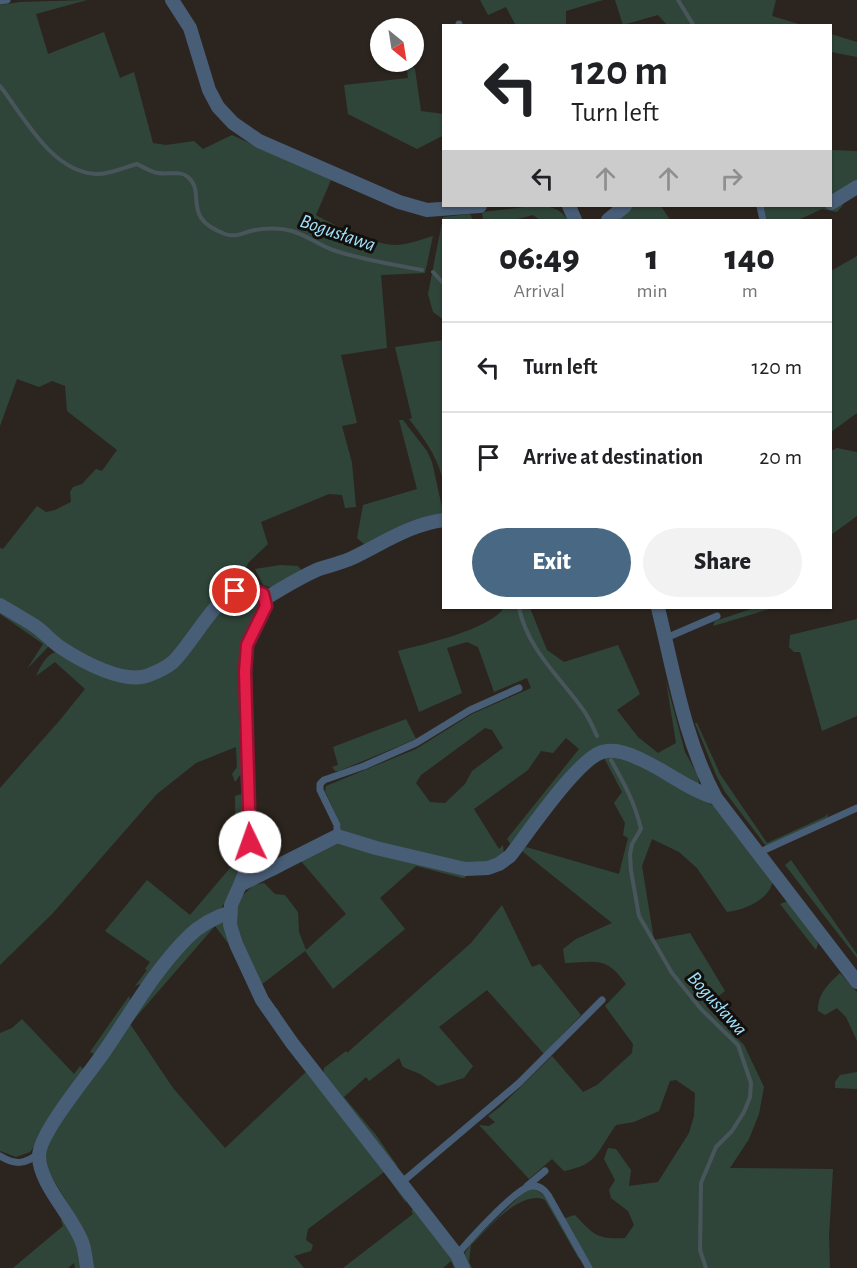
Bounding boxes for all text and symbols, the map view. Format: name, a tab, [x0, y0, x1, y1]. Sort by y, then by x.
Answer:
north arrow	[370, 18, 424, 72]
map controls	[370, 18, 424, 72]
icon: left	[472, 48, 550, 126]
text: 120 m	[571, 50, 668, 92]
text: Turn left	[571, 99, 659, 126]
icon: left	[526, 162, 559, 195]
icon: ahead	[589, 162, 622, 195]
icon: ahead	[652, 162, 685, 195]
icon: right	[715, 162, 748, 195]
water label: Bogusława	[297, 211, 378, 255]
text: 06:49	[499, 240, 580, 276]
text: 1	[645, 240, 659, 276]
text: 140	[725, 240, 775, 276]
text: Arrival	[514, 281, 565, 301]
text: min	[636, 281, 668, 301]
text: m	[742, 281, 758, 301]
icon: left	[472, 351, 505, 384]
text: Turn left	[523, 356, 597, 378]
text: 120 m	[752, 356, 802, 378]
icon: arrive	[472, 441, 505, 474]
text: Arrive at destination	[523, 446, 703, 468]
text: 20 m	[759, 446, 802, 468]
button: Exit	[472, 528, 631, 597]
button: Share	[643, 528, 802, 597]
pin	[209, 565, 260, 616]
icon: arrive	[218, 574, 251, 607]
position arrow	[218, 810, 282, 874]
water label: Bogusława	[684, 968, 751, 1039]

